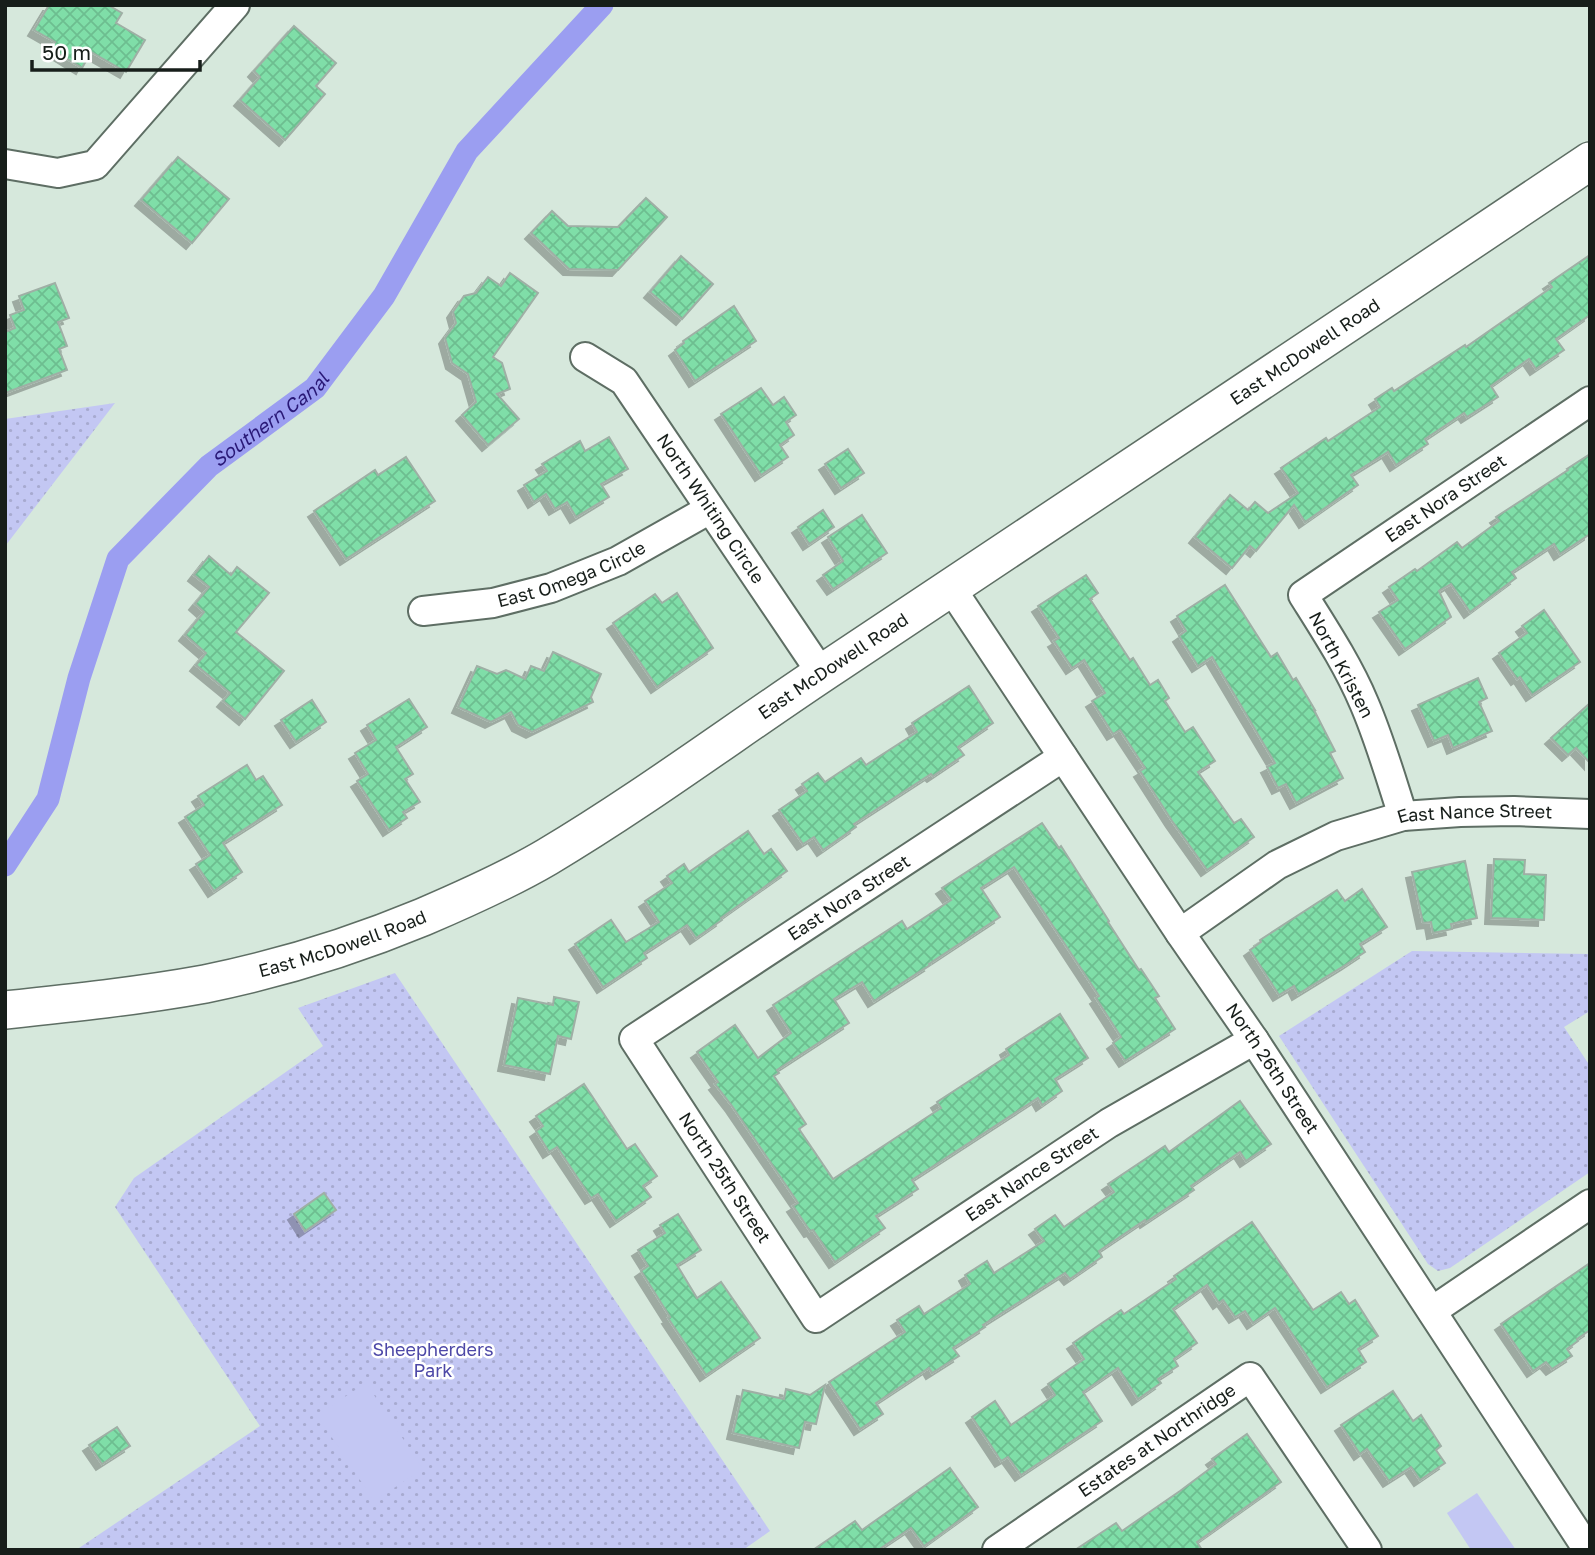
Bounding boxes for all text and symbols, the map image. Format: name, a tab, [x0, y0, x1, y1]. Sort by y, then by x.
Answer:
scale bar	[32, 28, 200, 72]
text: 50 m	[42, 39, 91, 65]
street label: East McDowell Road	[1226, 293, 1384, 409]
water label: Southern Canal	[207, 367, 334, 471]
street label: North Whiting Circle	[653, 429, 770, 587]
street label: East Nora Street	[1380, 449, 1510, 546]
street label: East Omega Circle	[495, 536, 649, 611]
street label: East McDowell Road	[754, 608, 912, 724]
street label: North Kristen	[1305, 608, 1379, 721]
street label: East Nance Street	[1394, 799, 1553, 827]
street label: East Nora Street	[783, 849, 914, 945]
street label: East McDowell Road	[256, 905, 429, 981]
street label: North 26th Street	[1222, 998, 1324, 1137]
street label: North 25th Street	[675, 1108, 776, 1247]
street label: East Nance Street	[961, 1121, 1102, 1226]
park label: Sheepherders Park	[373, 1338, 493, 1381]
street label: Estates at Northridge	[1074, 1378, 1239, 1501]

